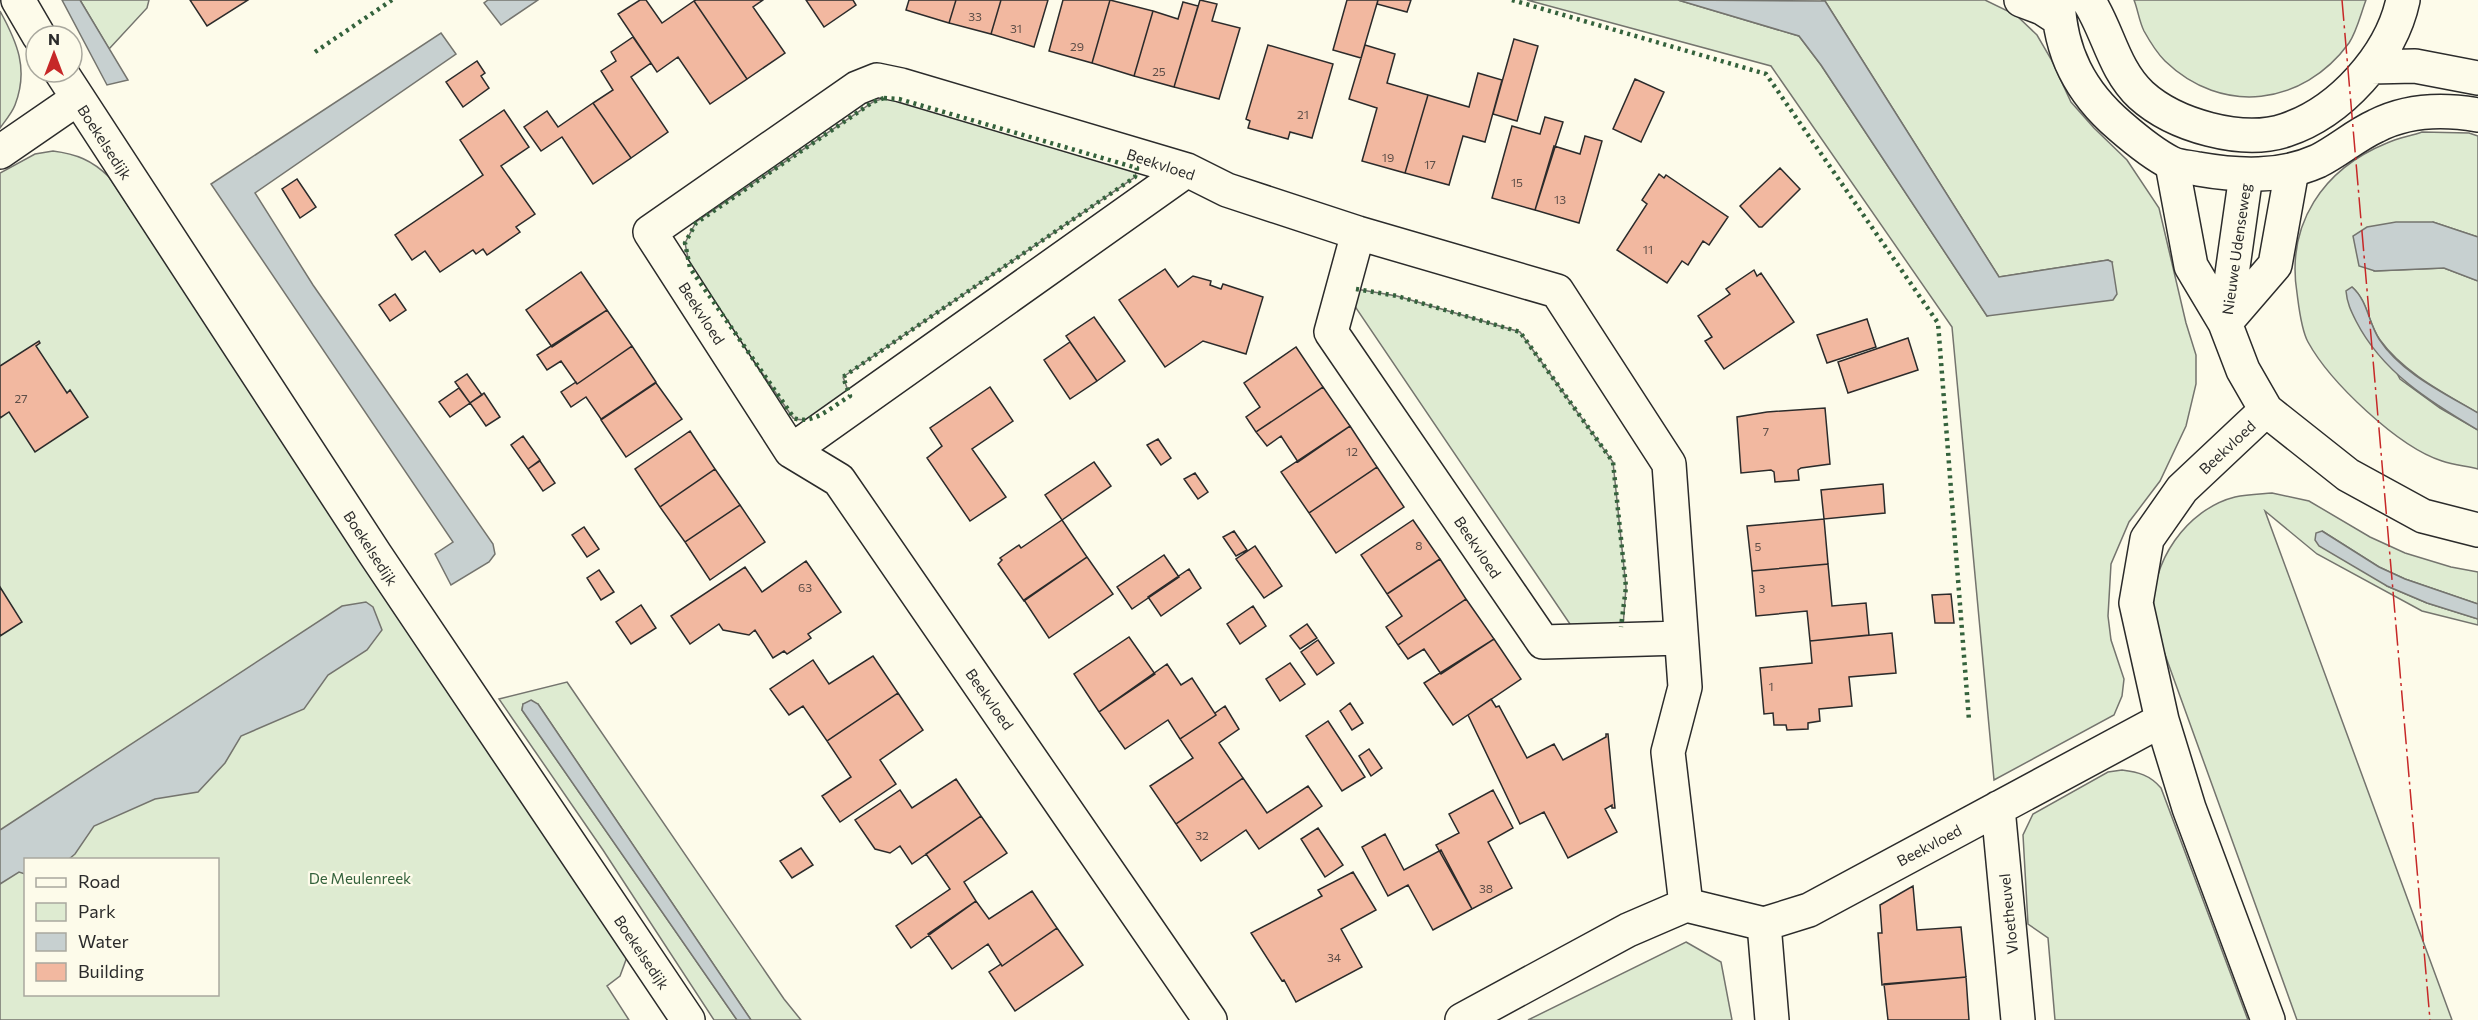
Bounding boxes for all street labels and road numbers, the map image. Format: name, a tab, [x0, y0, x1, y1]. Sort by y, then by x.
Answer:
street label: Boekelsedijk	[74, 101, 136, 183]
street label: Beekvloed	[1125, 145, 1197, 183]
street label: Nieuwe Udenseweg	[2218, 182, 2254, 316]
street label: Beekvloed	[675, 278, 729, 348]
street label: Beekvloed	[2195, 416, 2259, 478]
street label: Boekelsedijk	[340, 507, 402, 589]
street label: Beekvloed	[1451, 513, 1505, 581]
street label: Beekvloed	[962, 665, 1018, 733]
street label: Beekvloed	[1894, 820, 1964, 870]
street label: Vloetheuvel	[1995, 873, 2021, 955]
street label: Boekelsedijk	[611, 912, 673, 992]

